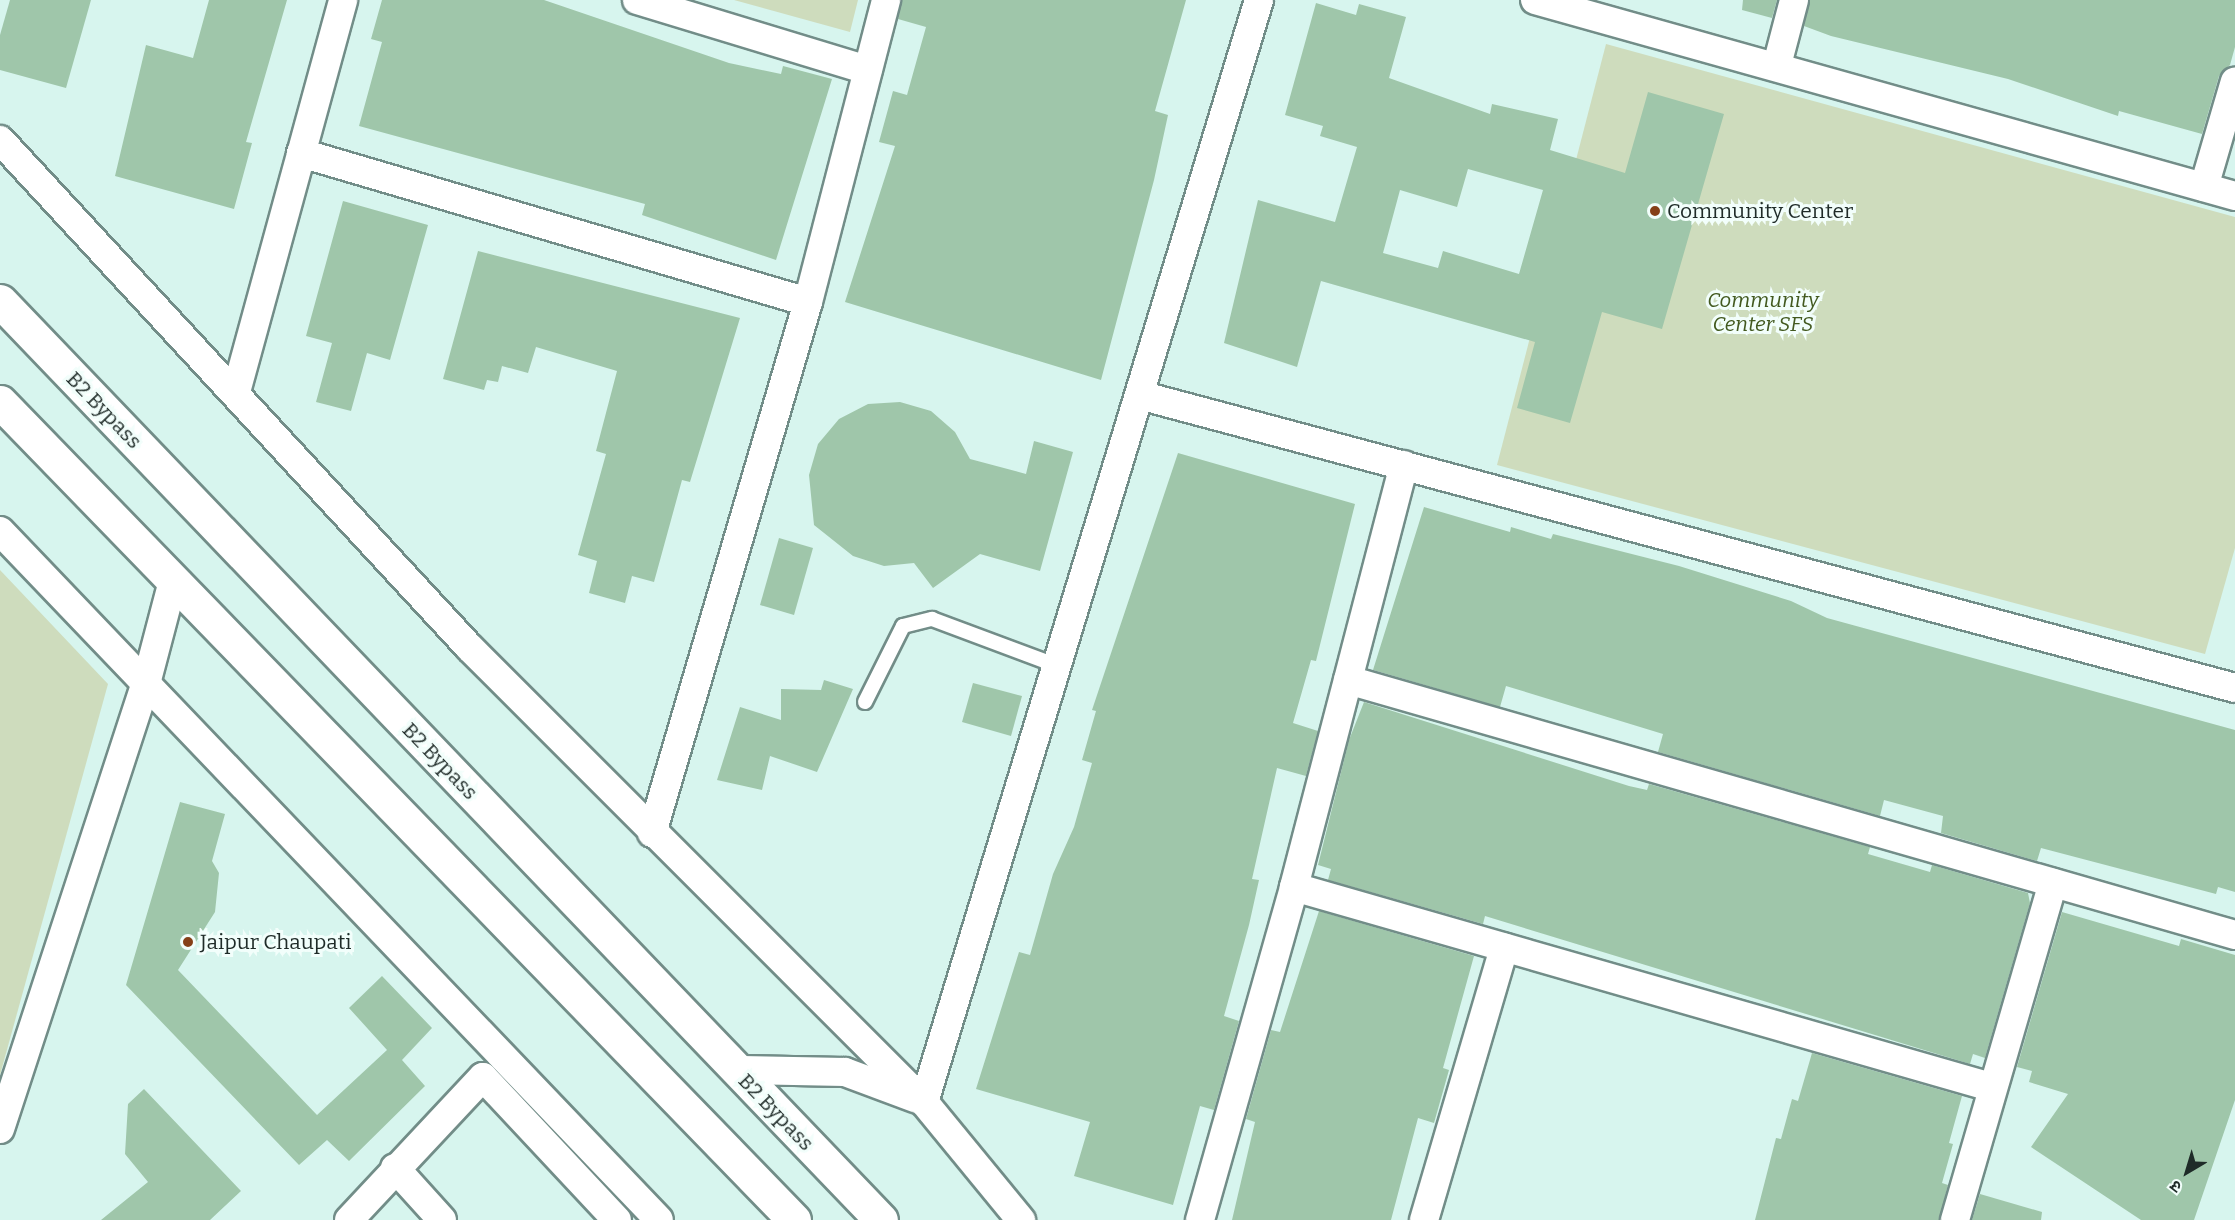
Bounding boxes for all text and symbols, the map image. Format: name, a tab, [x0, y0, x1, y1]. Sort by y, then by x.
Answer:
place label: Community Center	[1667, 198, 1853, 224]
marker: Community Center	[1648, 204, 1662, 218]
park label: Community Center SFS	[1707, 287, 1819, 337]
street label: B2 Bypass	[61, 366, 147, 454]
street label: B2 Bypass	[397, 717, 483, 805]
place label: Jaipur Chaupati	[200, 929, 352, 955]
marker: Jaipur Chaupati	[181, 935, 195, 949]
street label: B2 Bypass	[733, 1068, 819, 1156]
north arrow	[2157, 1142, 2217, 1202]
text: उ	[2166, 1176, 2185, 1197]

